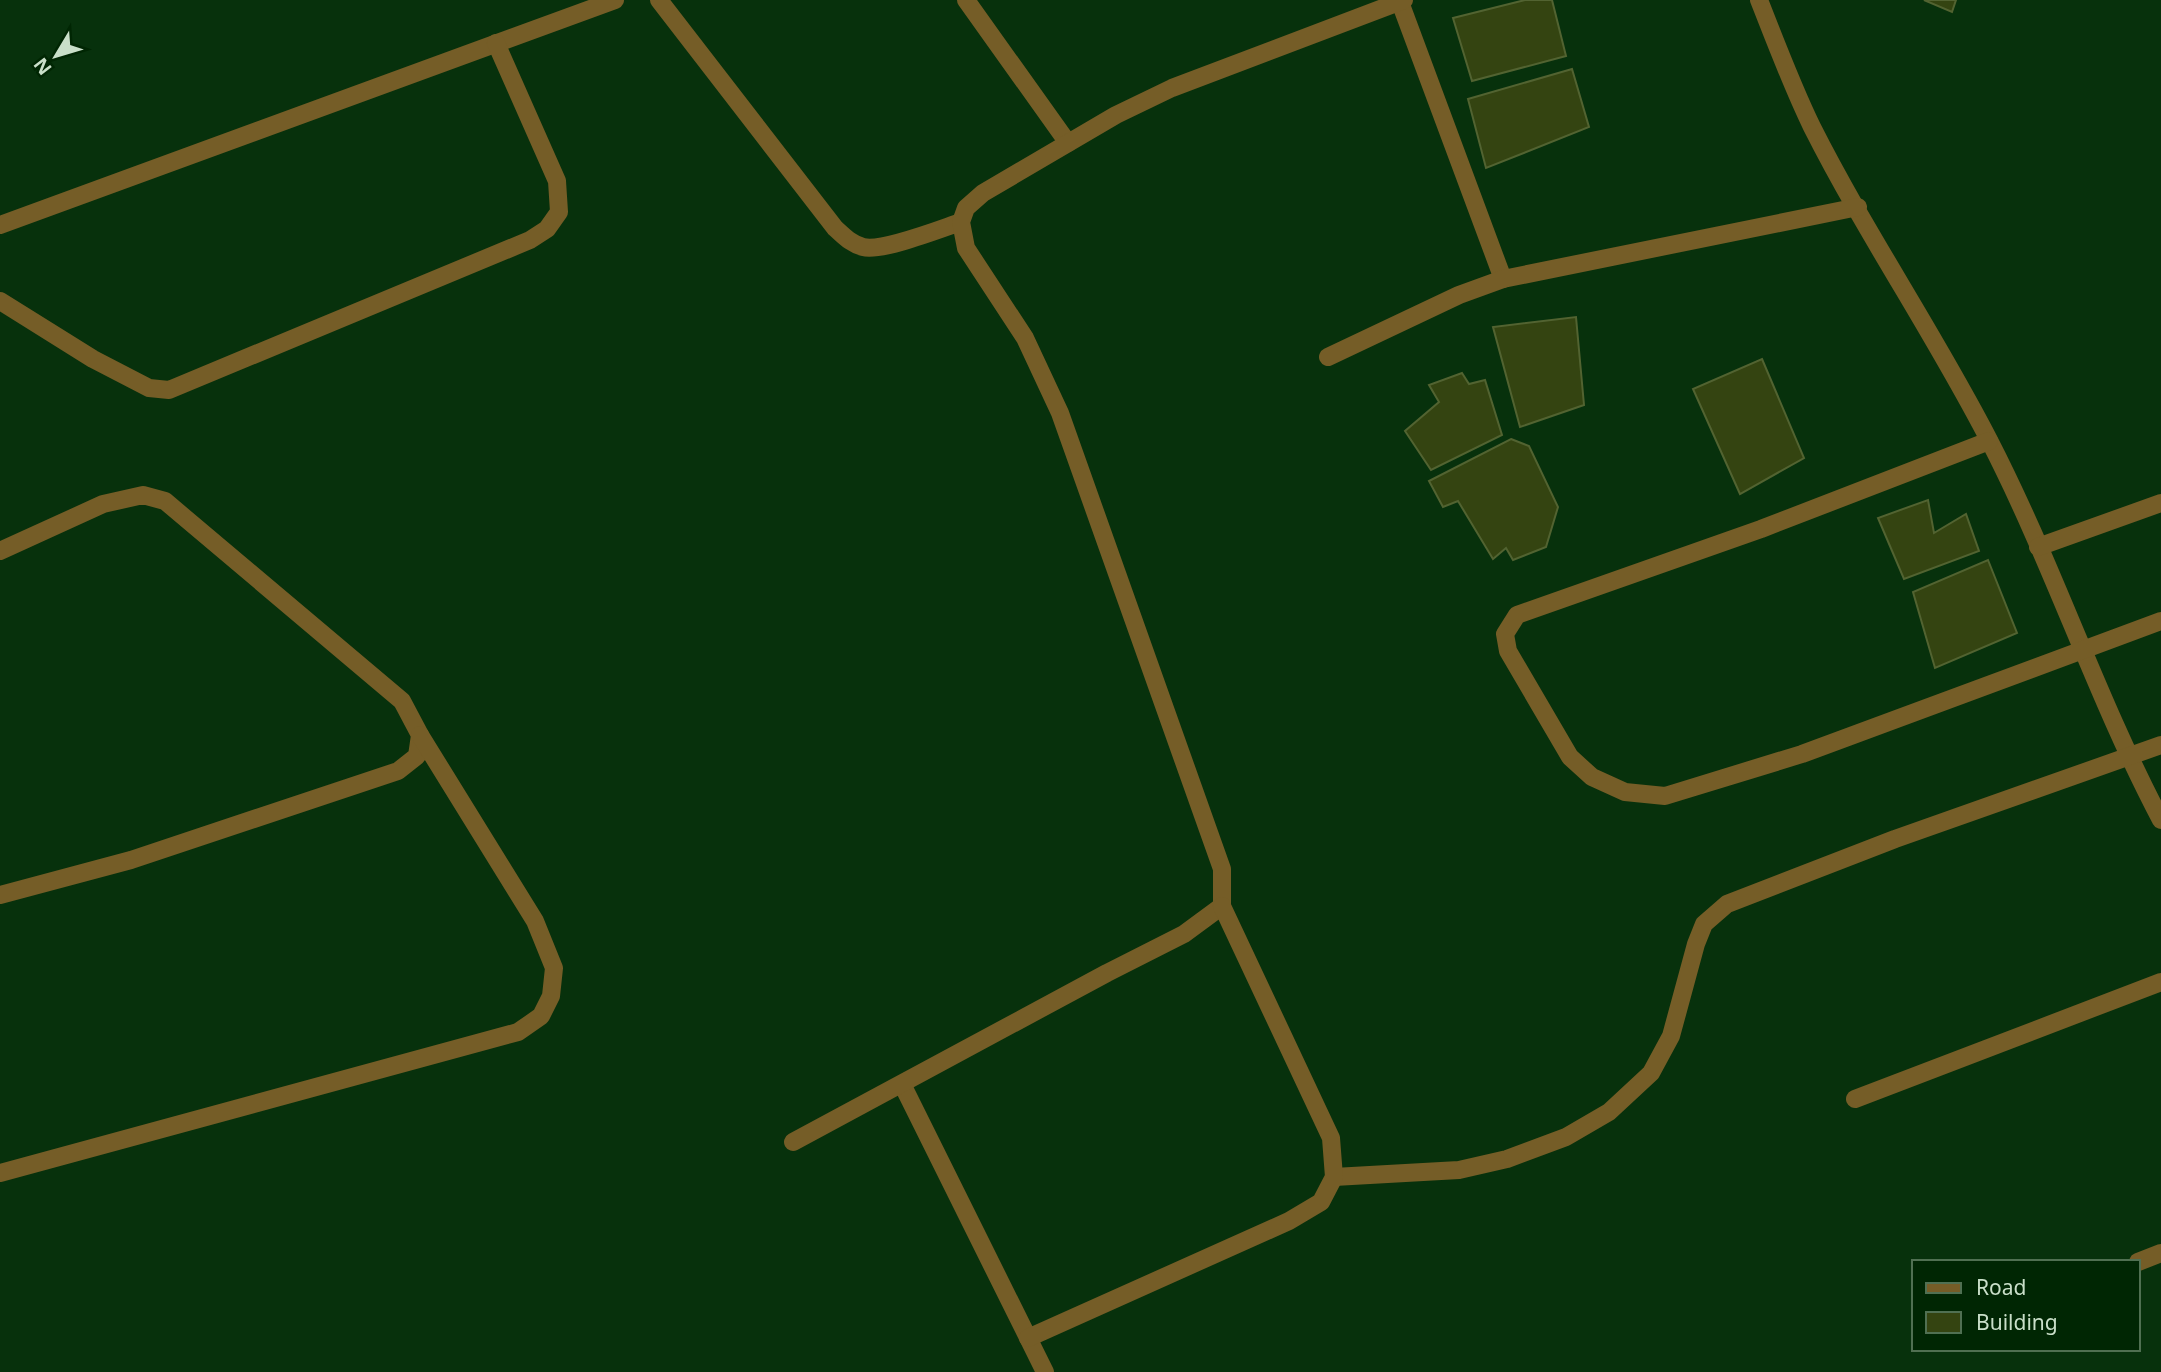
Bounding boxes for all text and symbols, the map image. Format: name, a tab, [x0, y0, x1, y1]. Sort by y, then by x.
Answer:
north arrow	[21, 21, 91, 91]
text: N	[28, 52, 58, 81]
legend	[1912, 1260, 2140, 1351]
text: Road	[1976, 1273, 2026, 1301]
text: Building	[1976, 1308, 2058, 1336]

